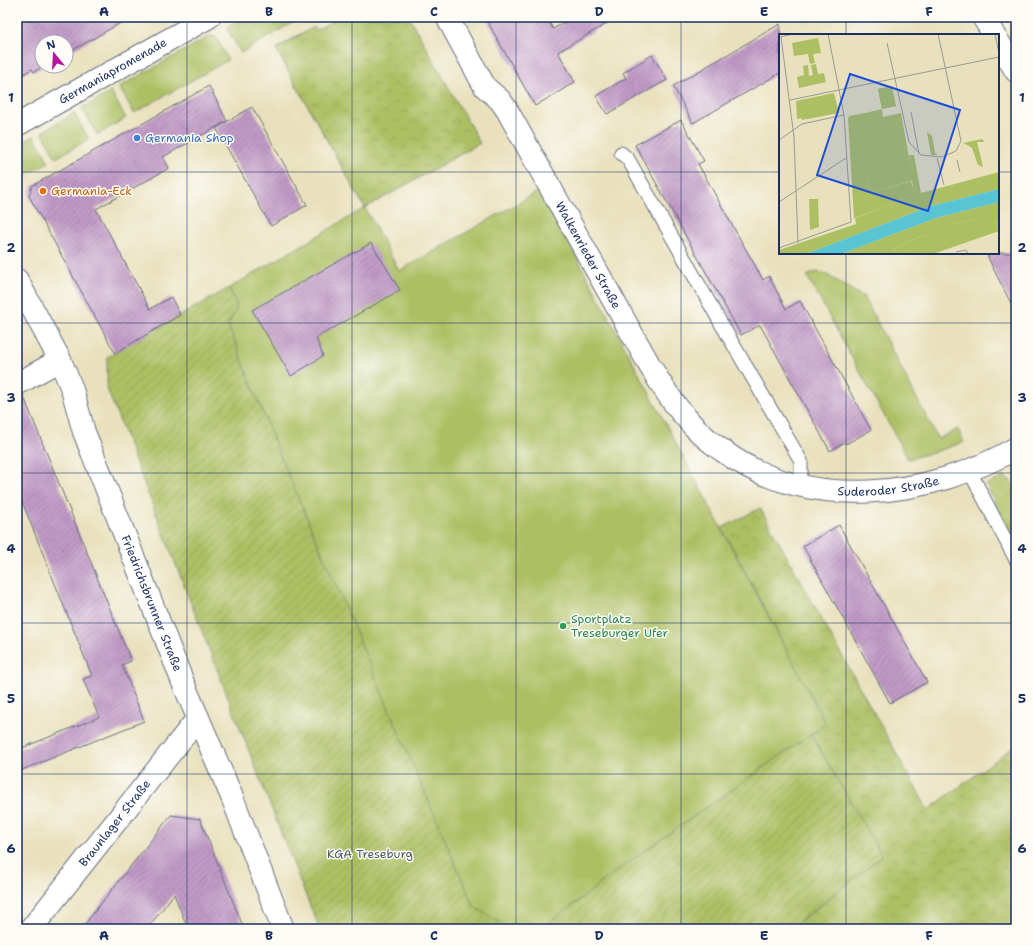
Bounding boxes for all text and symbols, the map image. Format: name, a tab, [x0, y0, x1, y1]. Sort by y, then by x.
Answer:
text: A	[99, 3, 109, 20]
text: B	[265, 3, 273, 20]
text: C	[430, 3, 438, 20]
text: D	[594, 3, 604, 20]
text: E	[760, 3, 769, 20]
text: F	[925, 3, 933, 20]
north arrow	[34, 34, 74, 74]
street label: Germaniapromenade	[56, 34, 170, 108]
inset map	[779, 34, 999, 254]
text: N	[45, 36, 58, 53]
text: 1	[8, 89, 14, 106]
text: 1	[1019, 89, 1025, 106]
place label: Germania Shop	[145, 130, 234, 146]
marker: Germania Shop	[132, 133, 142, 143]
place label: Germania-Eck	[51, 183, 132, 199]
marker: Germania-Eck	[38, 186, 48, 196]
street label: Walkenrieder Straße	[552, 199, 625, 312]
text: 2	[6, 239, 16, 256]
text: 2	[1017, 239, 1027, 256]
text: 3	[6, 389, 16, 406]
text: 3	[1017, 389, 1027, 406]
street label: Suderoder Straße	[837, 473, 941, 500]
street label: Friedrichsbrunner Straße	[118, 533, 186, 674]
text: 4	[6, 540, 16, 557]
text: 4	[1017, 540, 1027, 557]
place label: Sportplatz Treseburger Ufer	[571, 611, 668, 641]
marker: Sportplatz Treseburger Ufer	[558, 621, 568, 631]
text: 5	[7, 690, 15, 707]
text: 5	[1018, 690, 1026, 707]
street label: Braunlager Straße	[75, 776, 154, 870]
text: 6	[6, 840, 16, 857]
text: 6	[1017, 840, 1027, 857]
park label: KGA Treseburg	[327, 846, 413, 862]
text: A	[99, 927, 109, 944]
text: B	[265, 927, 273, 944]
text: C	[430, 927, 438, 944]
text: D	[594, 927, 604, 944]
text: E	[760, 927, 769, 944]
text: F	[925, 927, 933, 944]

